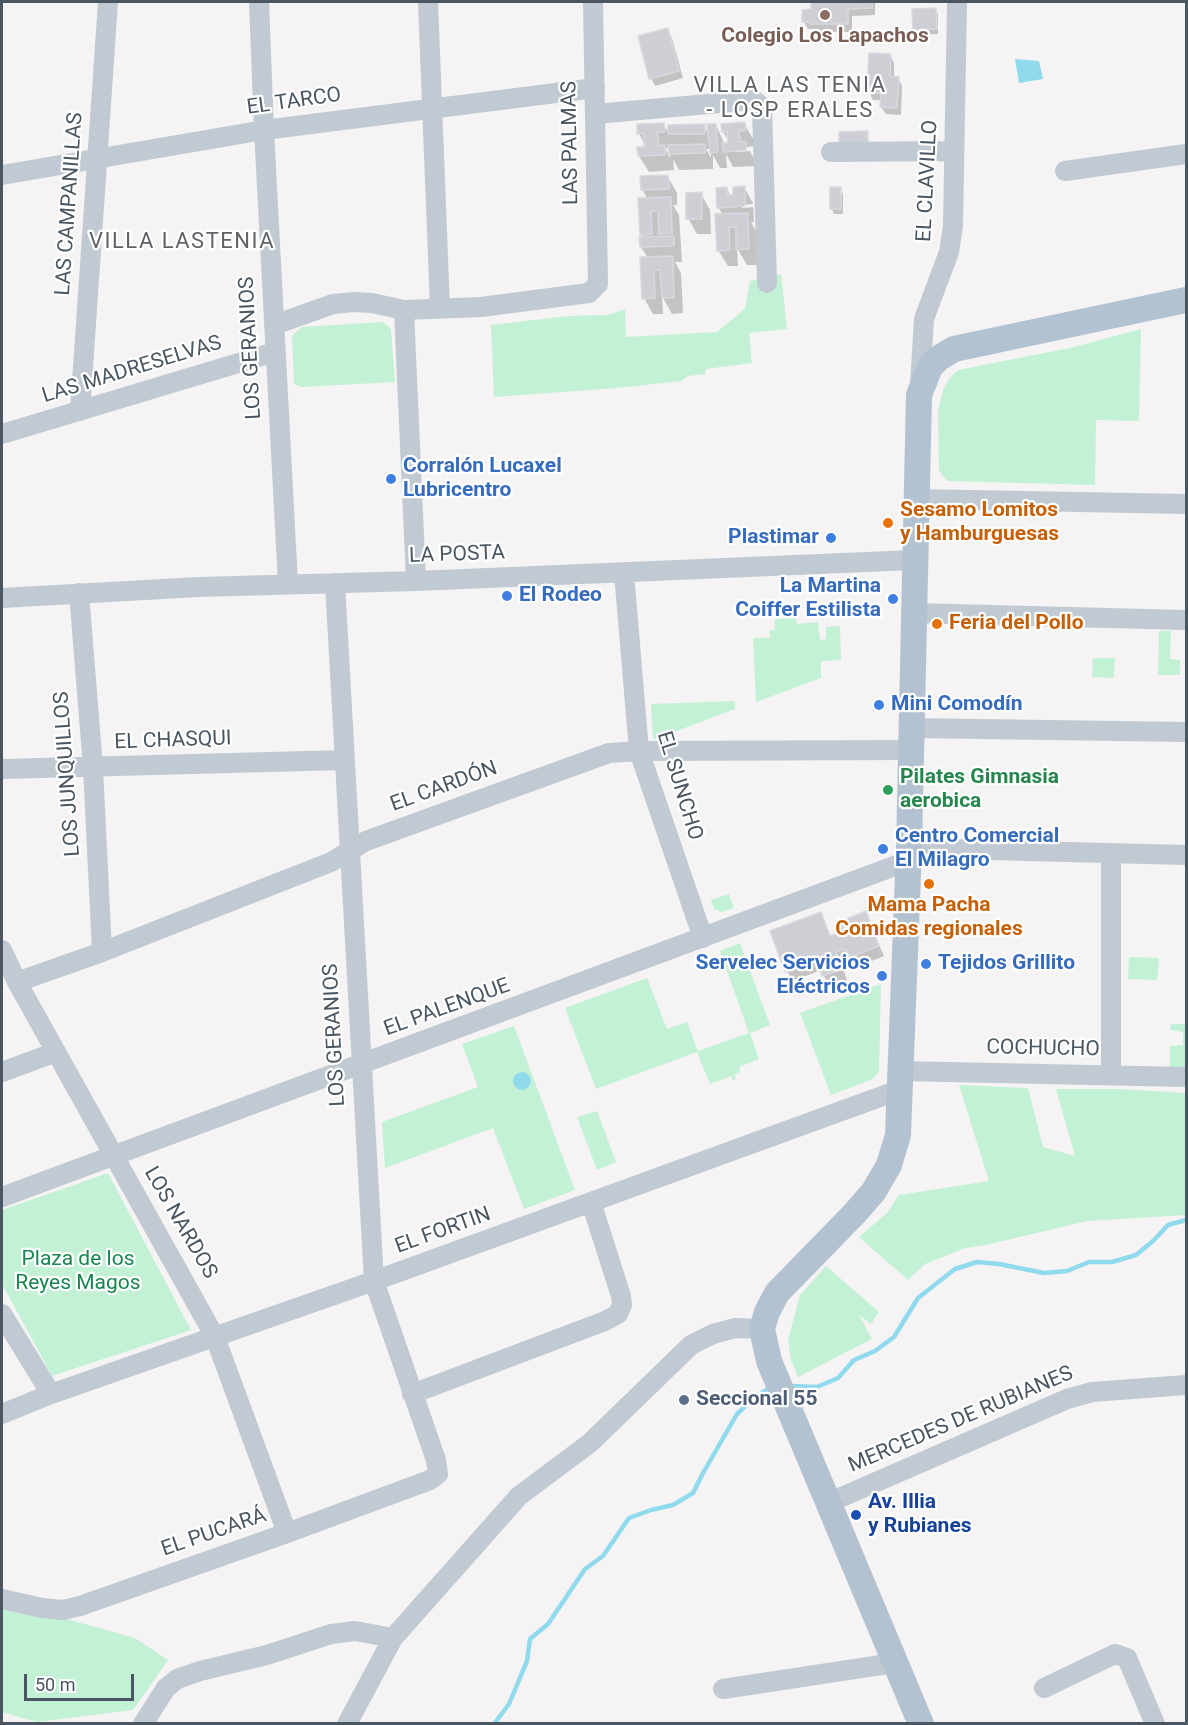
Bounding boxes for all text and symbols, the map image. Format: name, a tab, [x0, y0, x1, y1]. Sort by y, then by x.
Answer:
marker: Colegio Los Lapachos	[818, 8, 832, 22]
place label: Colegio Los Lapachos	[721, 24, 929, 50]
district label: VILLA LAS TENIA - LOSP ERALES	[694, 73, 886, 124]
street label: LAS PALMAS	[557, 81, 585, 205]
street label: EL TARCO	[245, 83, 343, 121]
street label: LAS CAMPANILLAS	[51, 111, 89, 297]
street label: EL CLAVILLO	[912, 119, 944, 243]
district label: VILLA LASTENIA	[89, 229, 275, 255]
street label: LOS GERANIOS	[235, 276, 267, 420]
street label: LAS MADRESELVAS	[39, 331, 225, 409]
place label: Corralón Lucaxel Lubricentro	[403, 454, 562, 504]
marker: Corralón Lucaxel Lubricentro	[384, 472, 398, 486]
place label: Sesamo Lomitos y Hamburguesas	[900, 498, 1059, 548]
marker: Sesamo Lomitos y Hamburguesas	[881, 516, 895, 530]
place label: Plastimar	[728, 525, 819, 551]
marker: Plastimar	[824, 531, 838, 545]
street label: LA POSTA	[409, 541, 505, 569]
place label: La Martina Coiffer Estilista	[735, 574, 881, 624]
place label: El Rodeo	[519, 583, 602, 609]
marker: El Rodeo	[500, 589, 514, 603]
marker: La Martina Coiffer Estilista	[886, 592, 900, 606]
place label: Feria del Pollo	[949, 611, 1084, 637]
marker: Feria del Pollo	[930, 617, 944, 631]
street label: LOS JUNQUILLOS	[50, 691, 86, 857]
place label: Mini Comodín	[891, 692, 1022, 718]
marker: Mini Comodín	[872, 698, 886, 712]
street label: EL CHASQUI	[114, 726, 232, 756]
street label: EL SUNCHO	[650, 728, 708, 844]
street label: EL CARDÓN	[387, 756, 501, 818]
place label: Pilates Gimnasia aerobica	[900, 765, 1059, 815]
marker: Pilates Gimnasia aerobica	[881, 783, 895, 797]
place label: Centro Comercial El Milagro	[895, 824, 1059, 874]
marker: Centro Comercial El Milagro	[876, 842, 890, 856]
marker: Mama Pacha Comidas regionales	[922, 877, 936, 891]
place label: Mama Pacha Comidas regionales	[835, 893, 1023, 943]
place label: Servelec Servicios Eléctricos	[695, 951, 870, 1001]
place label: Tejidos Grillito	[938, 951, 1075, 977]
marker: Tejidos Grillito	[919, 957, 933, 971]
street label: LOS GERANIOS	[319, 963, 351, 1107]
marker: Servelec Servicios Eléctricos	[875, 969, 889, 983]
street label: EL PALENQUE	[381, 974, 513, 1042]
street label: COCHUCHO	[986, 1035, 1100, 1063]
street label: LOS NARDOS	[138, 1162, 222, 1284]
street label: EL FORTIN	[392, 1202, 494, 1260]
park label: Plaza de los Reyes Magos	[15, 1247, 141, 1297]
street label: MERCEDES DE RUBIANES	[845, 1361, 1077, 1479]
place label: Seccional 55	[696, 1387, 817, 1413]
marker: Seccional 55	[677, 1393, 691, 1407]
place label: Av. Illia y Rubianes	[868, 1490, 972, 1540]
street label: EL PUCARÁ	[158, 1503, 270, 1563]
marker: Av. Illia y Rubianes	[849, 1508, 863, 1522]
scale bar	[27, 1662, 136, 1700]
text: 50 m	[35, 1674, 75, 1695]

